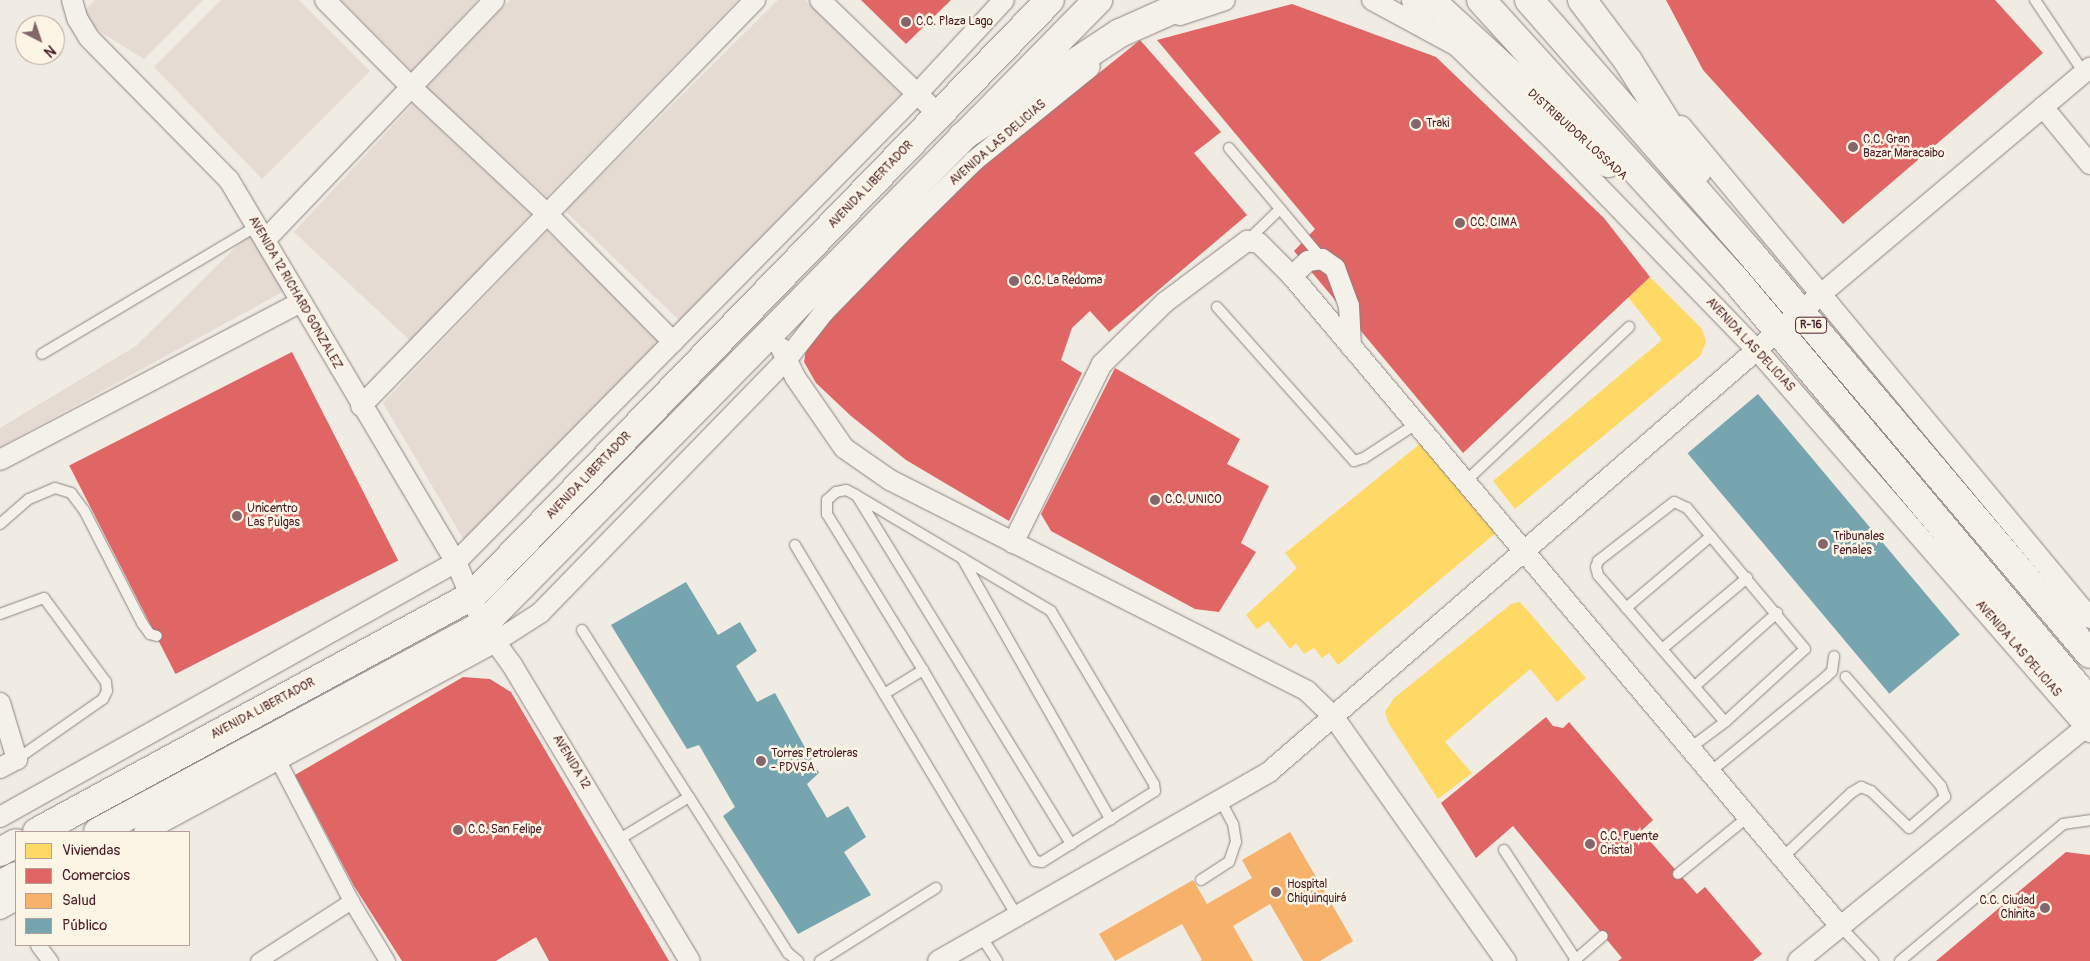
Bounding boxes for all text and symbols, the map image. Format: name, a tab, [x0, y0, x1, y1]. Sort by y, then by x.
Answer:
north arrow	[15, 15, 65, 65]
place label: C.C. Plaza Lago	[916, 15, 993, 29]
marker: C.C. Plaza Lago	[900, 16, 912, 28]
text: N	[40, 41, 59, 60]
street label: DISTRIBUIDOR LOSSADA	[1524, 86, 1630, 184]
street label: AVENIDA LAS DELICIAS	[947, 97, 1049, 189]
place label: Traki	[1426, 117, 1449, 131]
marker: Traki	[1410, 118, 1422, 130]
place label: C.C. Gran Bazar Maracaibo	[1863, 133, 1944, 161]
street label: AVENIDA LIBERTADOR	[826, 138, 916, 232]
marker: C.C. Gran Bazar Maracaibo	[1847, 141, 1859, 153]
street label: AVENIDA 12 RICHARD GONZALEZ	[245, 214, 345, 372]
place label: CC. CIMA	[1470, 216, 1517, 230]
marker: CC. CIMA	[1454, 217, 1466, 229]
place label: C.C. La Redoma	[1024, 274, 1102, 288]
marker: C.C. La Redoma	[1008, 275, 1020, 287]
street label: AVENIDA LAS DELICIAS	[1703, 295, 1797, 395]
road number: R-16	[1795, 316, 1827, 334]
street label: AVENIDA LIBERTADOR	[544, 429, 634, 523]
place label: C.C. UNICO	[1165, 493, 1222, 507]
marker: C.C. UNICO	[1149, 494, 1161, 506]
place label: Unicentro Las Pulgas	[247, 502, 300, 530]
marker: Unicentro Las Pulgas	[231, 510, 243, 522]
place label: Tribunales Penales	[1833, 530, 1884, 558]
marker: Tribunales Penales	[1817, 538, 1829, 550]
street label: AVENIDA LAS DELICIAS	[1972, 598, 2064, 700]
street label: AVENIDA LIBERTADOR	[209, 676, 317, 742]
street label: AVENIDA 12	[549, 732, 593, 792]
place label: Torres Petroleras - PDVSA	[771, 747, 858, 775]
marker: Torres Petroleras - PDVSA	[755, 755, 767, 767]
place label: C.C. San Felipe	[468, 823, 542, 837]
marker: C.C. San Felipe	[452, 824, 464, 836]
place label: C.C. Puente Cristal	[1600, 830, 1658, 858]
legend	[15, 831, 190, 946]
marker: C.C. Puente Cristal	[1584, 838, 1596, 850]
text: Viviendas	[62, 841, 120, 860]
text: Comercios	[62, 866, 130, 885]
place label: Hospital Chiquinquirá	[1287, 878, 1346, 906]
marker: Hospital Chiquinquirá	[1269, 885, 1283, 899]
text: Salud	[62, 891, 96, 910]
place label: C.C. Ciudad Chinita	[1979, 894, 2035, 922]
marker: C.C. Ciudad Chinita	[2039, 902, 2051, 914]
text: Público	[62, 916, 107, 935]

